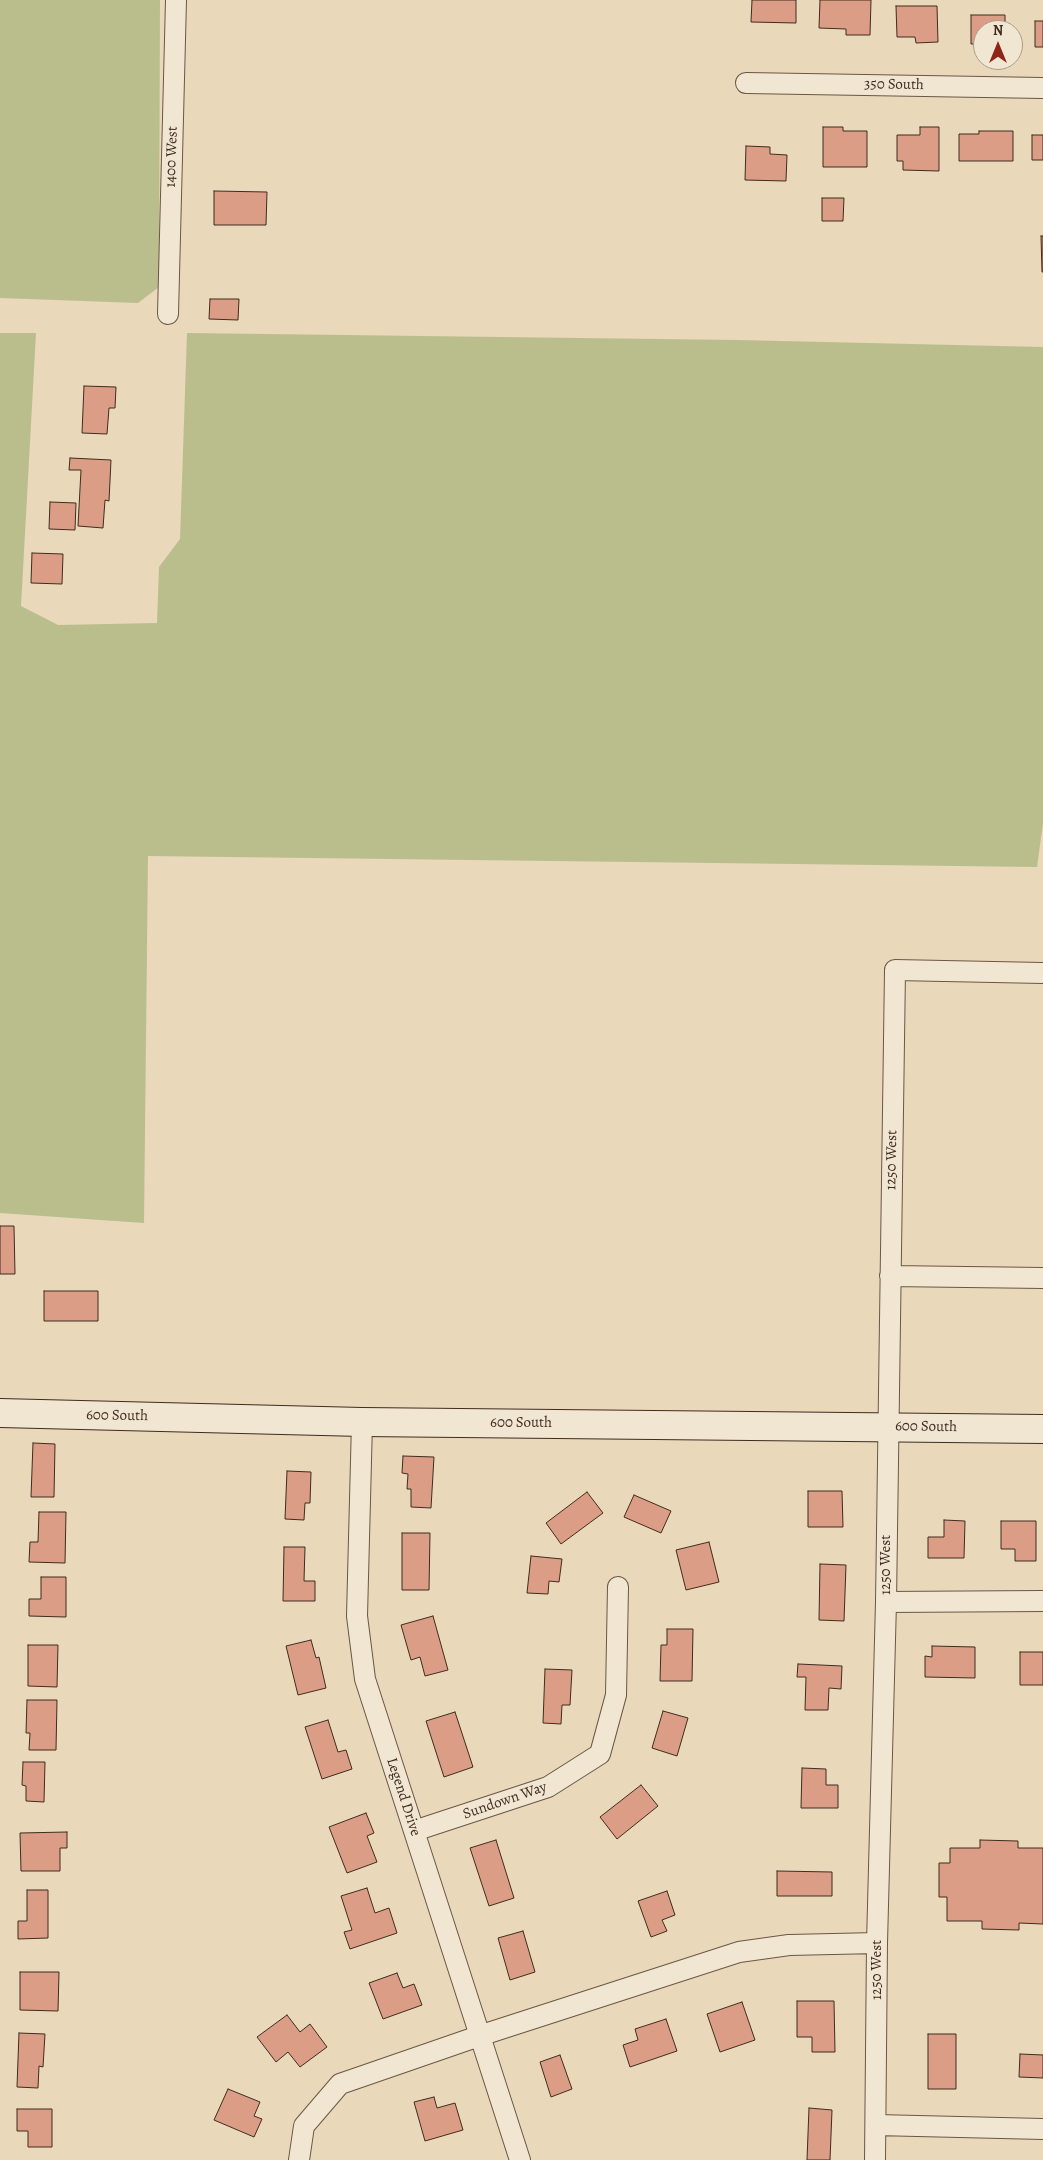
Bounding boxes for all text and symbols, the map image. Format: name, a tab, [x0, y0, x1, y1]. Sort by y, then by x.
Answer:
north arrow	[973, 20, 1023, 70]
text: N	[993, 21, 1003, 40]
street label: 350 South	[864, 75, 924, 95]
street label: 1400 West	[162, 126, 182, 188]
street label: 1250 West	[882, 1130, 902, 1190]
street label: 600 South	[86, 1406, 148, 1426]
street label: 600 South	[490, 1414, 552, 1432]
street label: 600 South	[895, 1417, 957, 1437]
street label: 1250 West	[877, 1535, 895, 1595]
street label: Legend Drive	[382, 1756, 424, 1838]
street label: Sundown Way	[461, 1778, 549, 1824]
street label: 1250 West	[868, 1940, 886, 2000]

